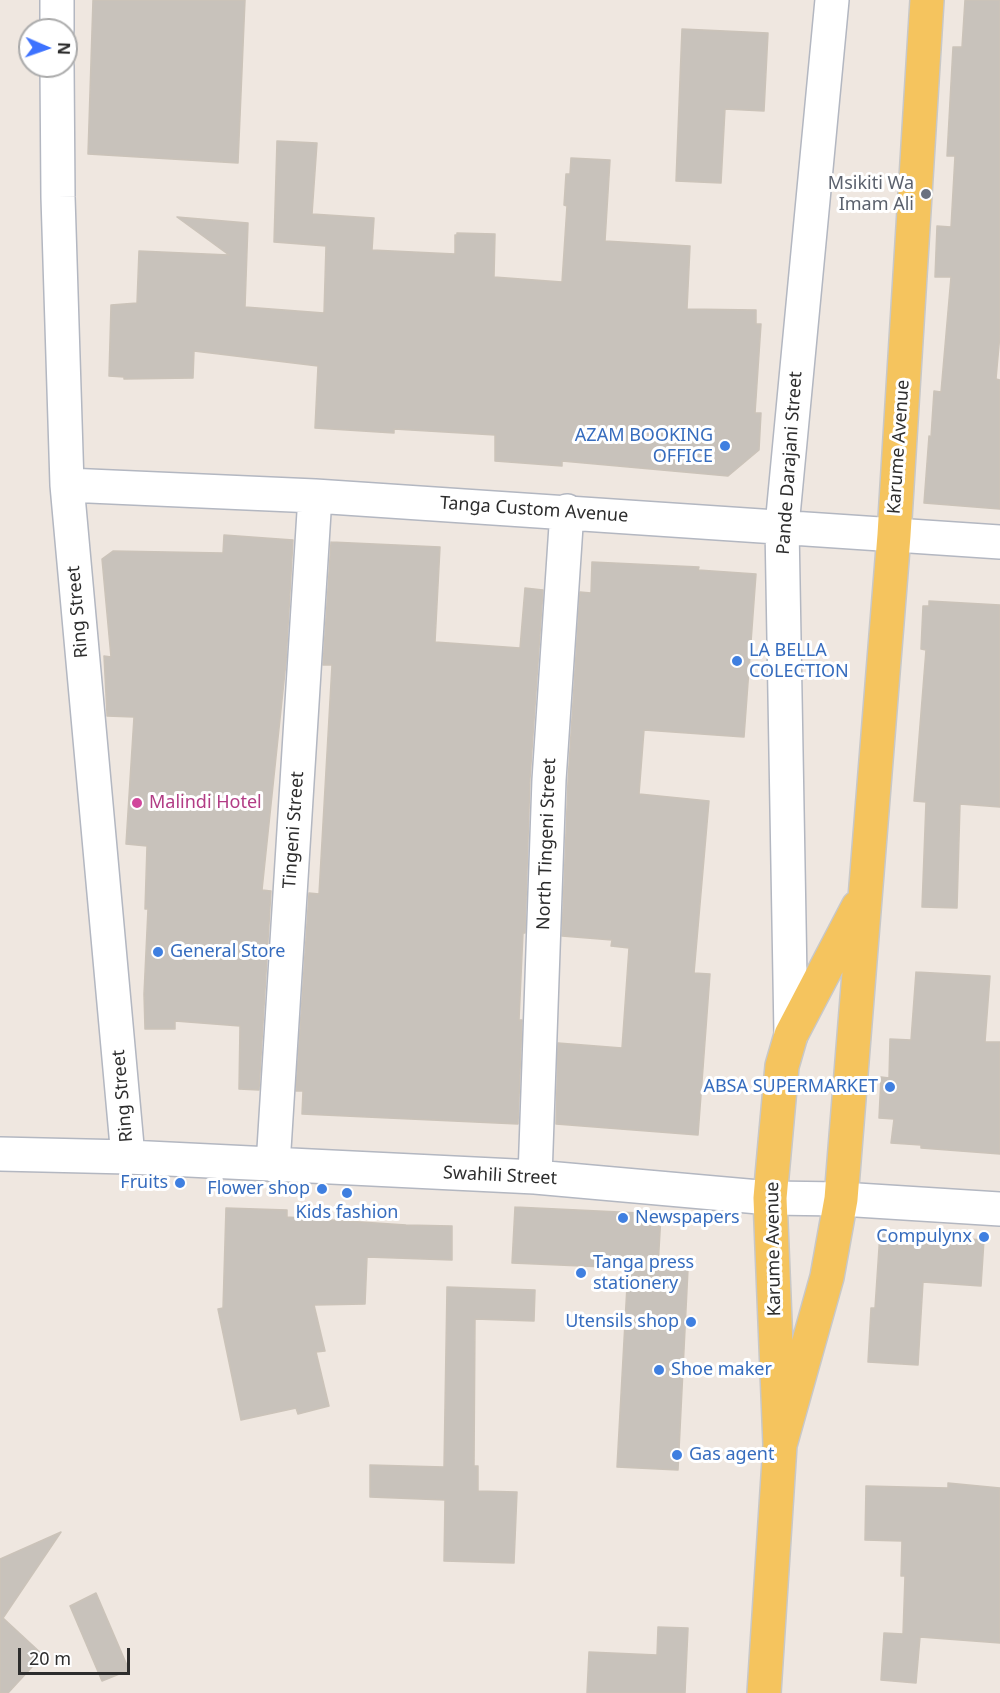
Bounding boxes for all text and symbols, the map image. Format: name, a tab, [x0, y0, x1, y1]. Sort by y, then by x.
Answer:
north arrow	[18, 18, 78, 78]
text: N	[53, 42, 75, 55]
place label: Msikiti Wa Imam Ali	[828, 173, 914, 216]
marker: Msikiti Wa Imam Ali	[919, 187, 933, 201]
street label: Pande Darajani Street	[773, 371, 807, 555]
street label: Karume Avenue	[884, 379, 914, 515]
place label: AZAM BOOKING OFFICE	[575, 425, 713, 468]
marker: AZAM BOOKING OFFICE	[718, 439, 732, 453]
street label: Tanga Custom Avenue	[439, 493, 629, 527]
street label: Ring Street	[63, 565, 93, 659]
place label: LA BELLA COLECTION	[749, 640, 849, 682]
marker: LA BELLA COLECTION	[730, 654, 744, 668]
street label: North Tingeni Street	[533, 758, 561, 930]
street label: Tingeni Street	[279, 771, 309, 889]
place label: Malindi Hotel	[149, 792, 262, 814]
marker: Malindi Hotel	[130, 796, 144, 810]
place label: General Store	[170, 941, 286, 963]
marker: General Store	[151, 945, 165, 959]
street label: Ring Street	[108, 1049, 138, 1143]
place label: ABSA SUPERMARKET	[703, 1076, 878, 1098]
marker: ABSA SUPERMARKET	[883, 1080, 897, 1094]
street label: Swahili Street	[442, 1162, 558, 1190]
place label: Fruits	[120, 1172, 168, 1194]
marker: Fruits	[173, 1176, 187, 1190]
place label: Flower shop	[207, 1178, 310, 1200]
street label: Karume Avenue	[762, 1181, 786, 1317]
marker: Flower shop	[315, 1182, 329, 1196]
marker: Kids fashion	[340, 1186, 354, 1200]
place label: Kids fashion	[296, 1202, 398, 1224]
place label: Newspapers	[635, 1207, 740, 1229]
marker: Newspapers	[616, 1211, 630, 1225]
place label: Compulynx	[876, 1226, 972, 1248]
marker: Compulynx	[977, 1230, 991, 1244]
place label: Tanga press stationery	[593, 1252, 694, 1294]
marker: Tanga press stationery	[574, 1266, 588, 1280]
place label: Utensils shop	[565, 1311, 679, 1333]
marker: Utensils shop	[684, 1315, 698, 1329]
place label: Shoe maker	[671, 1359, 772, 1381]
marker: Shoe maker	[652, 1363, 666, 1377]
place label: Gas agent	[689, 1444, 774, 1466]
marker: Gas agent	[670, 1448, 684, 1462]
scale bar	[21, 1636, 134, 1674]
text: 20 m	[29, 1646, 71, 1670]

